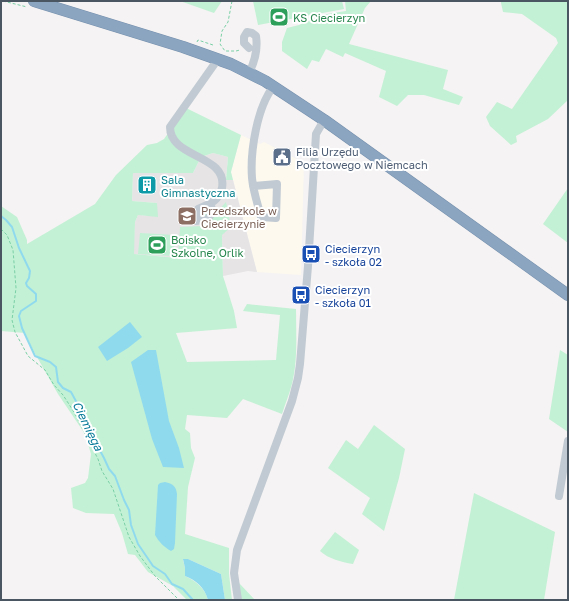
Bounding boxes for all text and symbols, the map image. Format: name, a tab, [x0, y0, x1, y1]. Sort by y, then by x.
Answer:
sports icon: KS Ciecierzyn	[268, 6, 290, 28]
place label: KS Ciecierzyn	[293, 11, 365, 24]
place label: Filia Urzędu Pocztowego w Niemcach	[296, 145, 428, 171]
public building icon: Filia Urzędu Pocztowego w Niemcach	[271, 146, 293, 168]
place label: Sala Gimnastyczna	[161, 173, 235, 199]
building icon: Sala Gimnastyczna	[136, 174, 158, 196]
place label: Przedszkole w Ciecierzynie	[201, 204, 277, 230]
school or university icon: Przedszkole w Ciecierzynie	[176, 205, 198, 227]
place label: Boisko Szkolne, Orlik	[171, 233, 244, 259]
sports icon: Boisko Szkolne, Orlik	[146, 234, 168, 256]
place label: Ciecierzyn - szkoła 02	[325, 242, 382, 268]
bus stop icon: Ciecierzyn - szkoła 02	[300, 243, 322, 265]
place label: Ciecierzyn - szkoła 01	[315, 283, 371, 309]
bus stop icon: Ciecierzyn - szkoła 01	[290, 284, 312, 306]
water label: Ciemięga	[70, 399, 107, 454]

